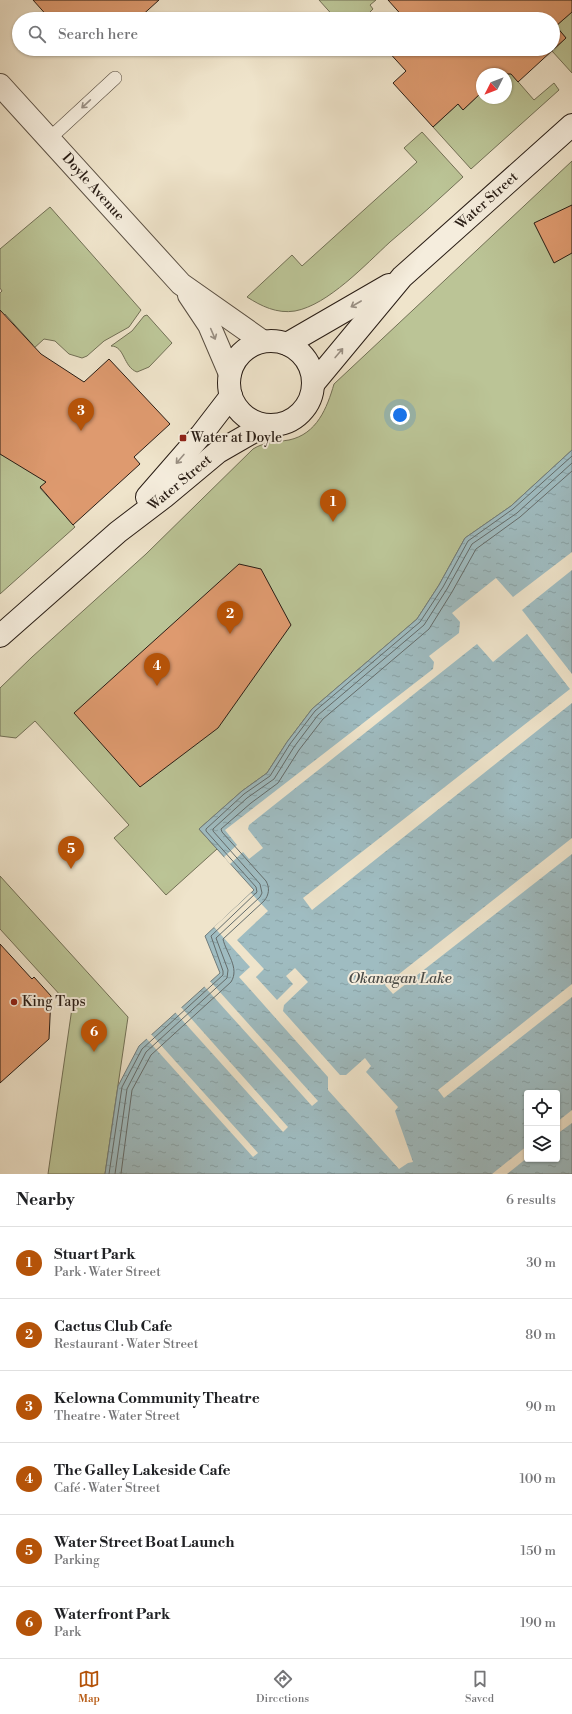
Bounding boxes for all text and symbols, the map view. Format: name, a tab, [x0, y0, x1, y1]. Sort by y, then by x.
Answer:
search box	[12, 12, 560, 56]
icon: search	[26, 23, 48, 45]
text: Search here	[58, 25, 138, 44]
north arrow	[476, 68, 512, 104]
one-way arrow	[81, 100, 91, 109]
street label: Doyle Avenue	[58, 149, 128, 225]
street label: Water Street	[451, 168, 522, 234]
one-way arrow	[350, 300, 362, 308]
one-way arrow	[209, 328, 217, 340]
one-way arrow	[334, 348, 343, 358]
pin: 3	[68, 398, 94, 431]
your location	[390, 405, 410, 425]
place label: Water at Doyle	[190, 429, 282, 447]
marker: Water at Doyle	[178, 433, 188, 443]
street label: Water Street	[144, 451, 216, 516]
one-way arrow	[176, 454, 185, 464]
pin: 1	[320, 489, 346, 522]
pin: 2	[217, 601, 243, 634]
pin: 4	[144, 653, 170, 686]
pin: 5	[58, 836, 84, 869]
water label: Okanagan Lake	[348, 969, 452, 988]
place label: King Taps	[22, 993, 86, 1011]
marker: King Taps	[9, 997, 19, 1007]
pin: 6	[81, 1019, 107, 1052]
map controls	[524, 1090, 560, 1162]
button: locate	[524, 1090, 560, 1126]
button: layers	[524, 1126, 560, 1162]
text: Nearby	[16, 1189, 75, 1211]
text: 6 results	[506, 1192, 556, 1208]
text: Stuart Park	[54, 1245, 136, 1264]
text: 1	[26, 1255, 32, 1271]
text: 30 m	[526, 1255, 556, 1271]
text: Park · Water Street	[54, 1264, 161, 1280]
text: Cactus Club Cafe	[54, 1317, 172, 1336]
text: 2	[25, 1327, 33, 1343]
text: 80 m	[525, 1327, 556, 1343]
text: Restaurant · Water Street	[54, 1336, 198, 1352]
text: Kelowna Community Theatre	[54, 1389, 260, 1408]
text: 3	[25, 1399, 33, 1415]
text: 90 m	[525, 1399, 556, 1415]
text: Theatre · Water Street	[54, 1408, 180, 1424]
text: The Galley Lakeside Cafe	[54, 1461, 231, 1480]
text: 4	[25, 1471, 33, 1487]
text: 100 m	[520, 1471, 556, 1487]
text: Café · Water Street	[54, 1480, 160, 1496]
text: Water Street Boat Launch	[54, 1533, 235, 1552]
text: 5	[25, 1543, 33, 1559]
text: 150 m	[521, 1543, 556, 1559]
text: Parking	[54, 1552, 100, 1568]
text: Waterfront Park	[54, 1605, 170, 1624]
text: 6	[25, 1615, 33, 1631]
text: 190 m	[520, 1615, 556, 1631]
text: Park	[54, 1624, 81, 1640]
tab: Map	[78, 1668, 100, 1706]
tab: Directions	[256, 1668, 309, 1706]
tab: Saved	[465, 1668, 494, 1706]

